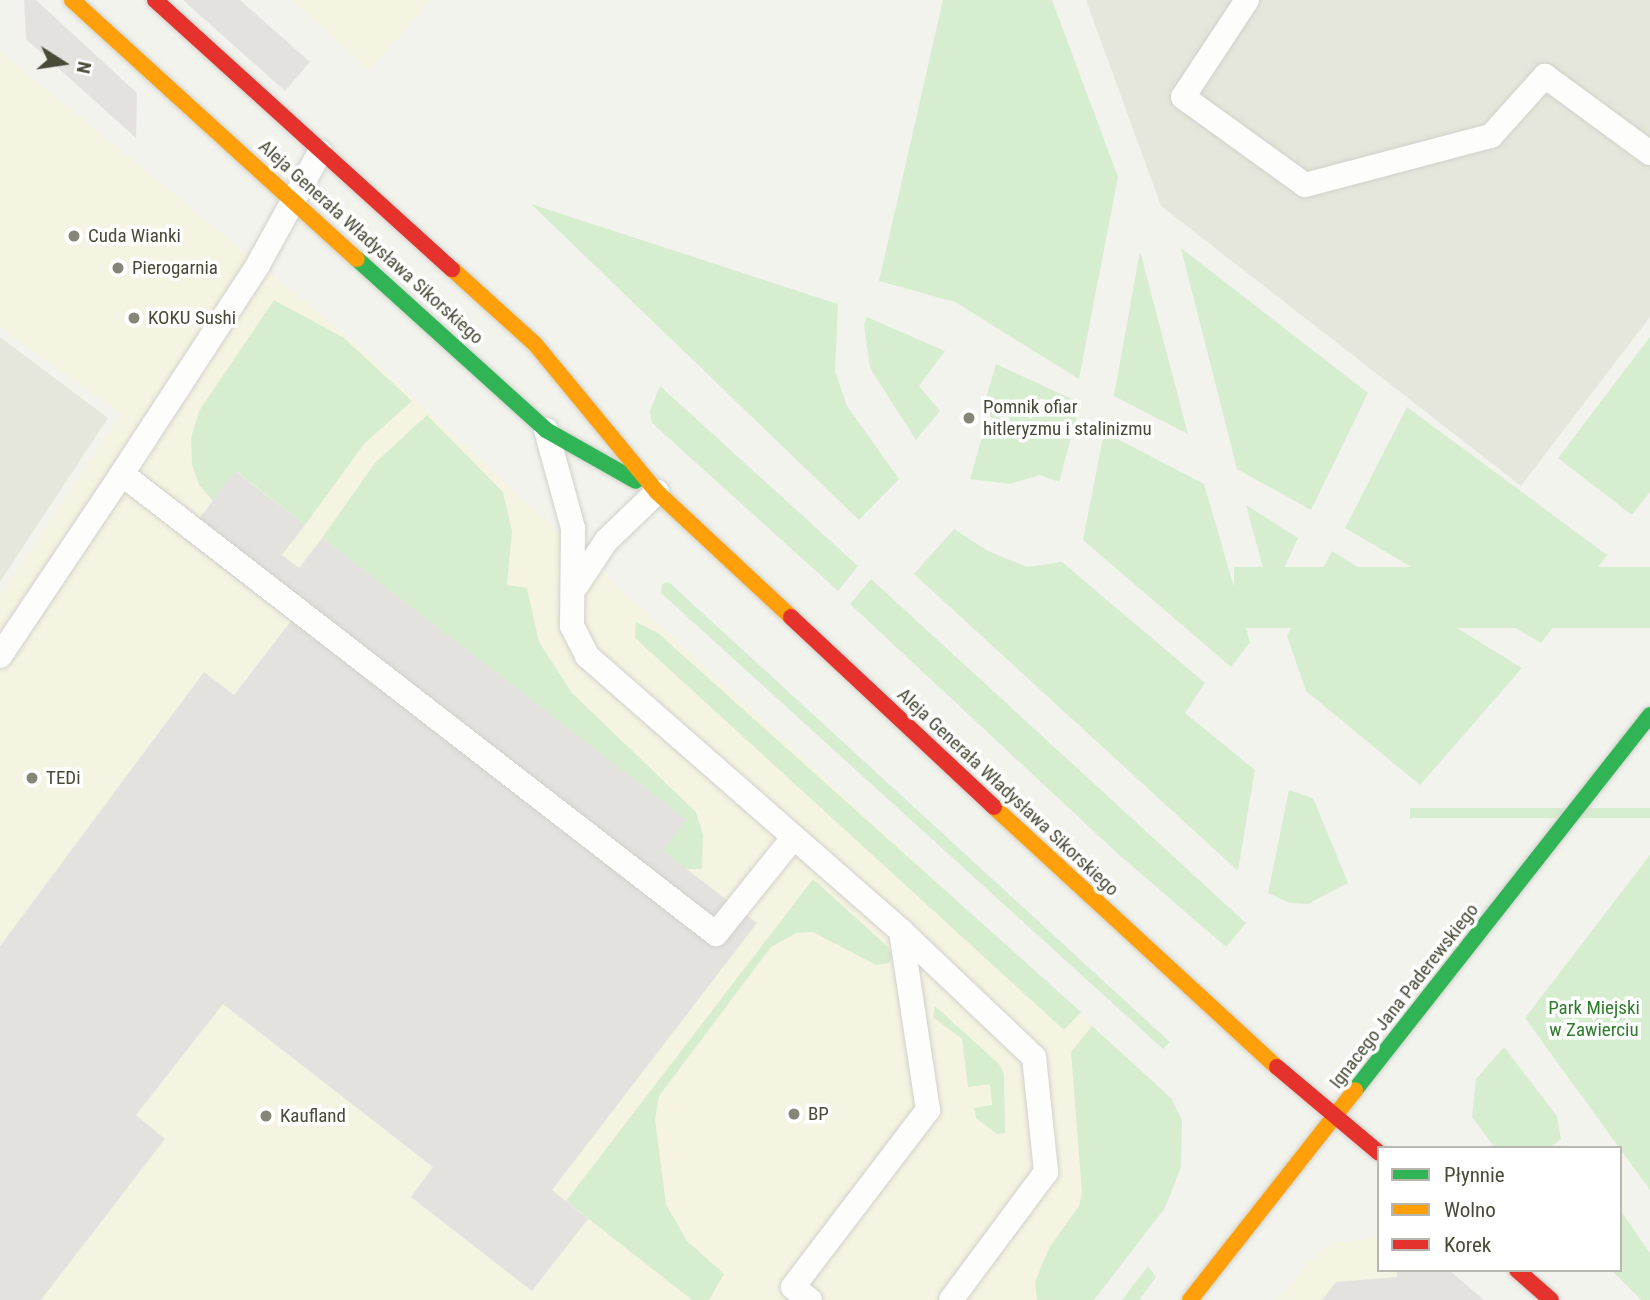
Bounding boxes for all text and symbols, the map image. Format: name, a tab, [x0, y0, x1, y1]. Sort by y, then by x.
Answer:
north arrow	[28, 28, 98, 98]
text: N	[72, 59, 96, 76]
street label: Aleja Generała Władysława Sikorskiego	[254, 135, 488, 349]
place label: Cuda Wianki	[88, 225, 181, 247]
marker: Cuda Wianki	[66, 228, 82, 244]
place label: Pierogarnia	[132, 257, 218, 279]
marker: Pierogarnia	[110, 260, 126, 276]
place label: KOKU Sushi	[148, 307, 236, 329]
marker: KOKU Sushi	[126, 310, 142, 326]
place label: Pomnik ofiar hitleryzmu i stalinizmu	[983, 396, 1152, 440]
marker: Pomnik ofiar hitleryzmu i stalinizmu	[961, 410, 977, 426]
street label: Aleja Generała Władysława Sikorskiego	[893, 683, 1123, 901]
place label: TEDi	[46, 767, 81, 789]
marker: TEDi	[24, 770, 40, 786]
street label: Ignacego Jana Paderewskiego	[1325, 899, 1483, 1093]
park label: Park Miejski w Zawierciu	[1548, 997, 1640, 1041]
place label: BP	[808, 1103, 829, 1125]
place label: Kaufland	[280, 1105, 346, 1127]
marker: BP	[786, 1106, 802, 1122]
marker: Kaufland	[258, 1108, 274, 1124]
legend	[1377, 1146, 1622, 1272]
text: Płynnie	[1444, 1163, 1505, 1187]
text: Wolno	[1444, 1198, 1496, 1222]
text: Korek	[1444, 1233, 1491, 1257]

